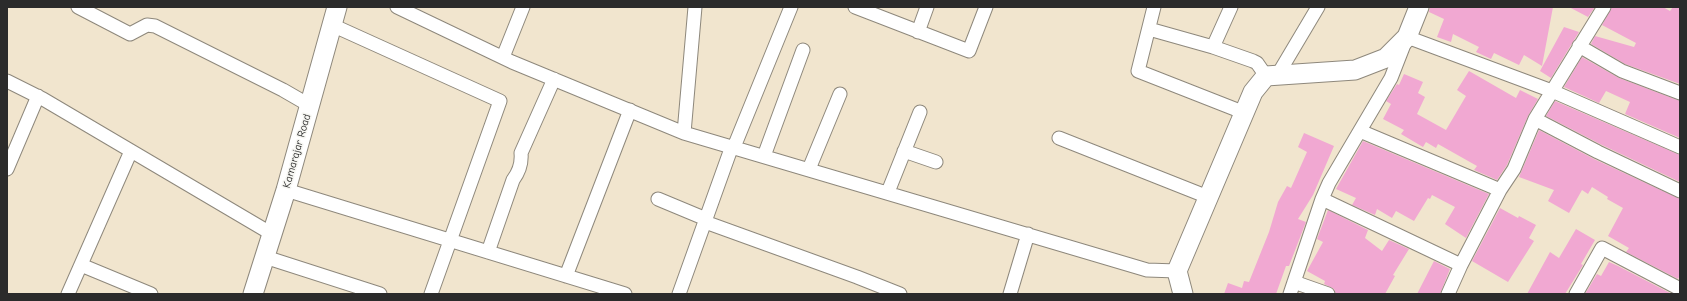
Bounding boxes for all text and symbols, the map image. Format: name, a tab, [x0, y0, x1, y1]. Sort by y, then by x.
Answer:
street label: Kamarajar Road	[280, 112, 314, 190]

